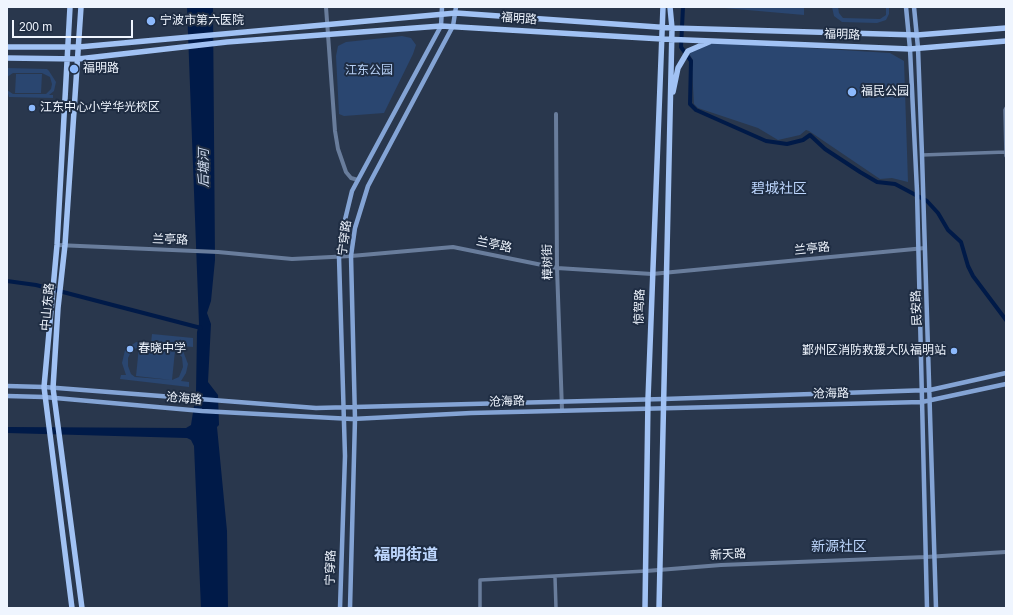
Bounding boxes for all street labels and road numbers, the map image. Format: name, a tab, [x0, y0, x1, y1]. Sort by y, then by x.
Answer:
street label: 福明路	[501, 11, 537, 27]
street label: 福明路	[824, 27, 860, 43]
street label: 宁穿路	[335, 219, 355, 257]
street label: 兰亭路	[152, 232, 188, 248]
street label: 兰亭路	[475, 234, 513, 256]
street label: 兰亭路	[793, 240, 831, 258]
street label: 樟树街	[540, 244, 556, 280]
street label: 中山东路	[39, 282, 57, 332]
street label: 惊驾路	[632, 289, 648, 325]
street label: 民安路	[909, 290, 925, 326]
street label: 沧海路	[813, 386, 849, 402]
street label: 沧海路	[165, 390, 203, 408]
street label: 沧海路	[489, 394, 525, 410]
street label: 新天路	[710, 547, 746, 563]
street label: 宁穿路	[323, 550, 339, 586]

